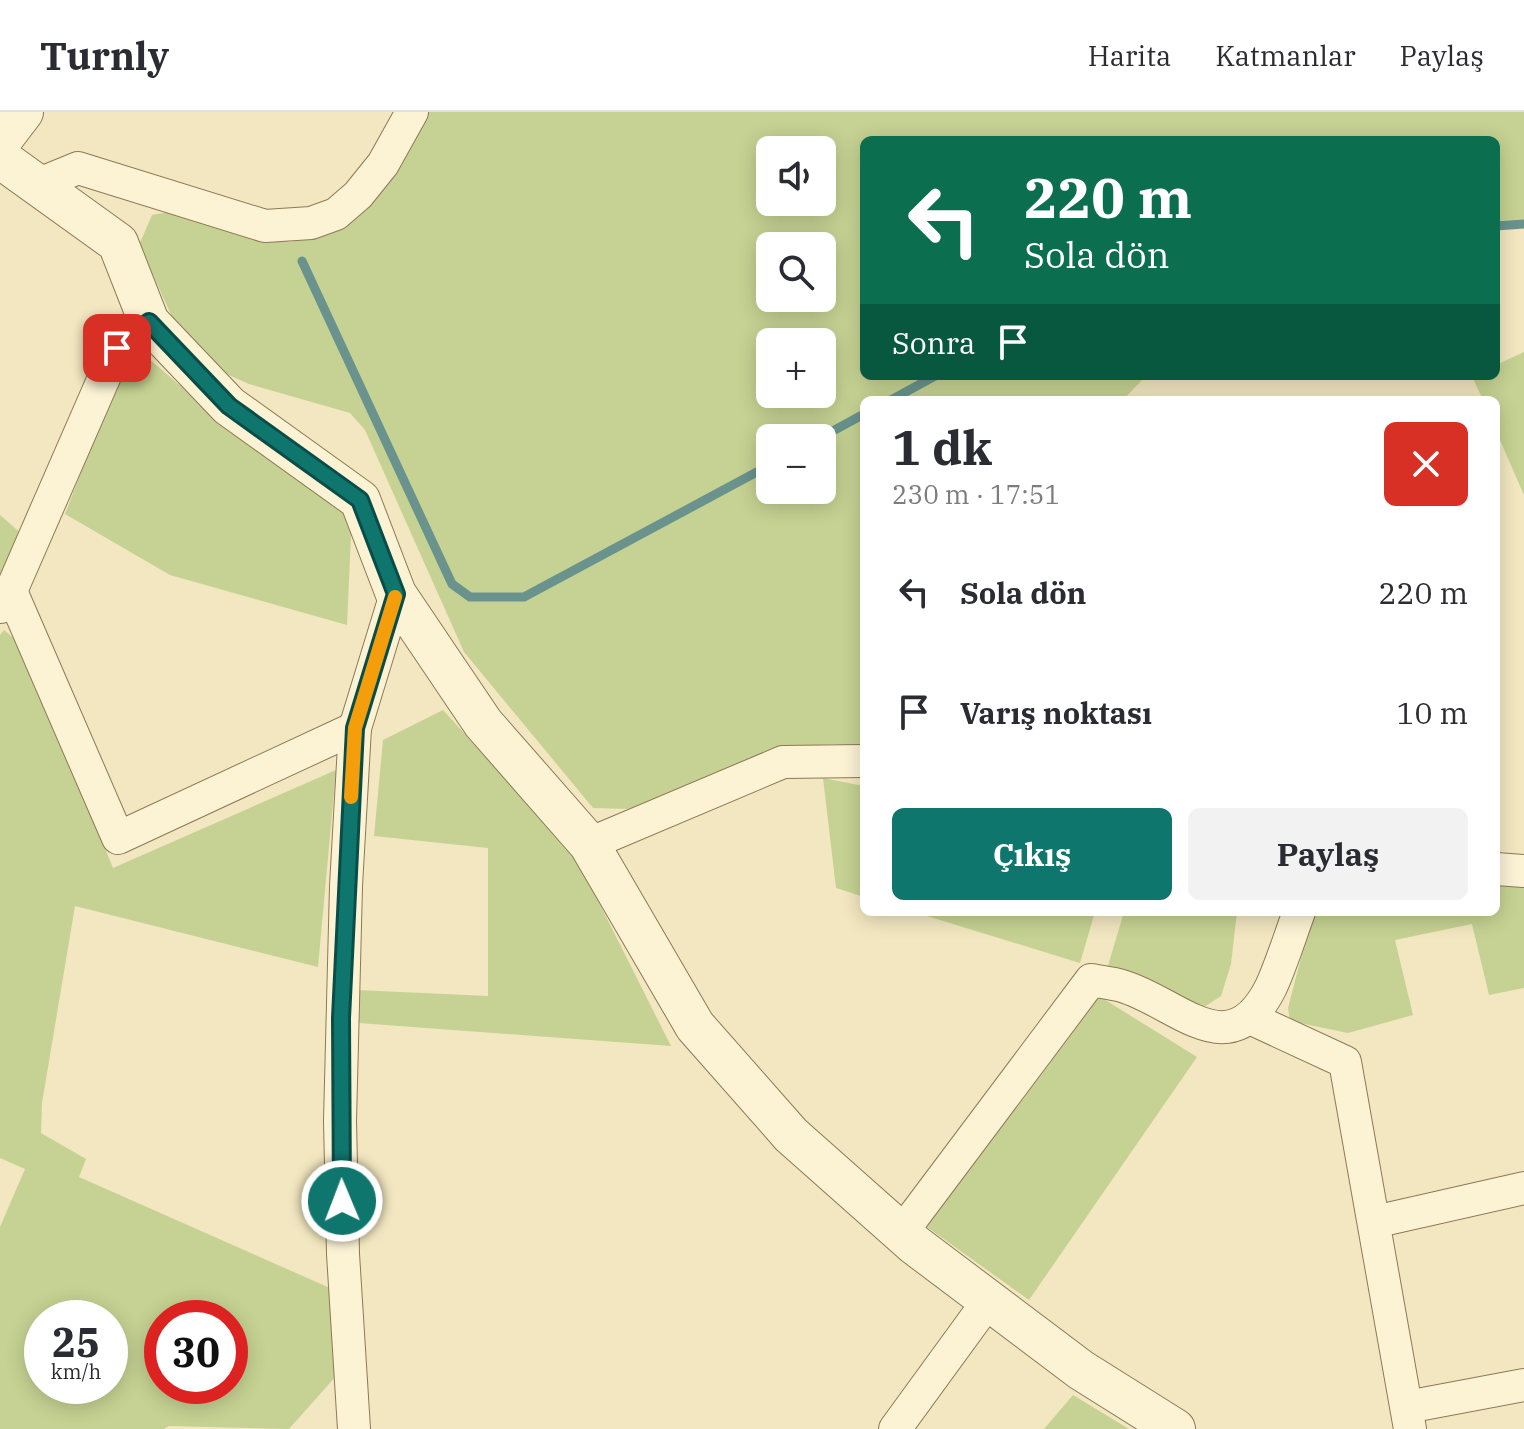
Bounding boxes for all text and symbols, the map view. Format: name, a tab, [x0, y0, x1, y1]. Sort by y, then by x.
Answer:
text: Turnly	[40, 31, 169, 80]
text: Harita	[1088, 37, 1171, 74]
text: Katmanlar	[1215, 37, 1356, 74]
text: Paylaş	[1400, 37, 1484, 74]
map controls	[756, 136, 836, 504]
button: sound	[756, 136, 836, 216]
text: 220 m	[1024, 161, 1192, 233]
icon: left	[892, 168, 996, 272]
text: Sola dön	[1024, 231, 1169, 278]
button: search	[756, 232, 836, 312]
pin	[83, 314, 151, 382]
icon: arrive	[991, 320, 1035, 364]
text: Sonra	[892, 323, 975, 362]
icon: arrive	[95, 326, 139, 370]
button: +	[756, 328, 836, 408]
text: 1 dk	[892, 416, 992, 478]
button: close	[1384, 422, 1468, 506]
button: −	[756, 424, 836, 504]
text: 230 m · 17:51	[892, 477, 1060, 511]
icon: left	[892, 570, 936, 614]
text: Sola dön	[960, 573, 1086, 612]
text: 220 m	[1378, 573, 1468, 612]
icon: arrive	[892, 690, 936, 734]
text: Varış noktası	[960, 693, 1152, 732]
text: 10 m	[1396, 693, 1468, 732]
button: Çıkış	[892, 808, 1172, 900]
button: Paylaş	[1188, 808, 1468, 900]
position arrow	[300, 1159, 384, 1243]
speed limit sign: 30	[144, 1300, 248, 1404]
text: 25	[52, 1316, 100, 1368]
text: km/h	[51, 1358, 101, 1385]

